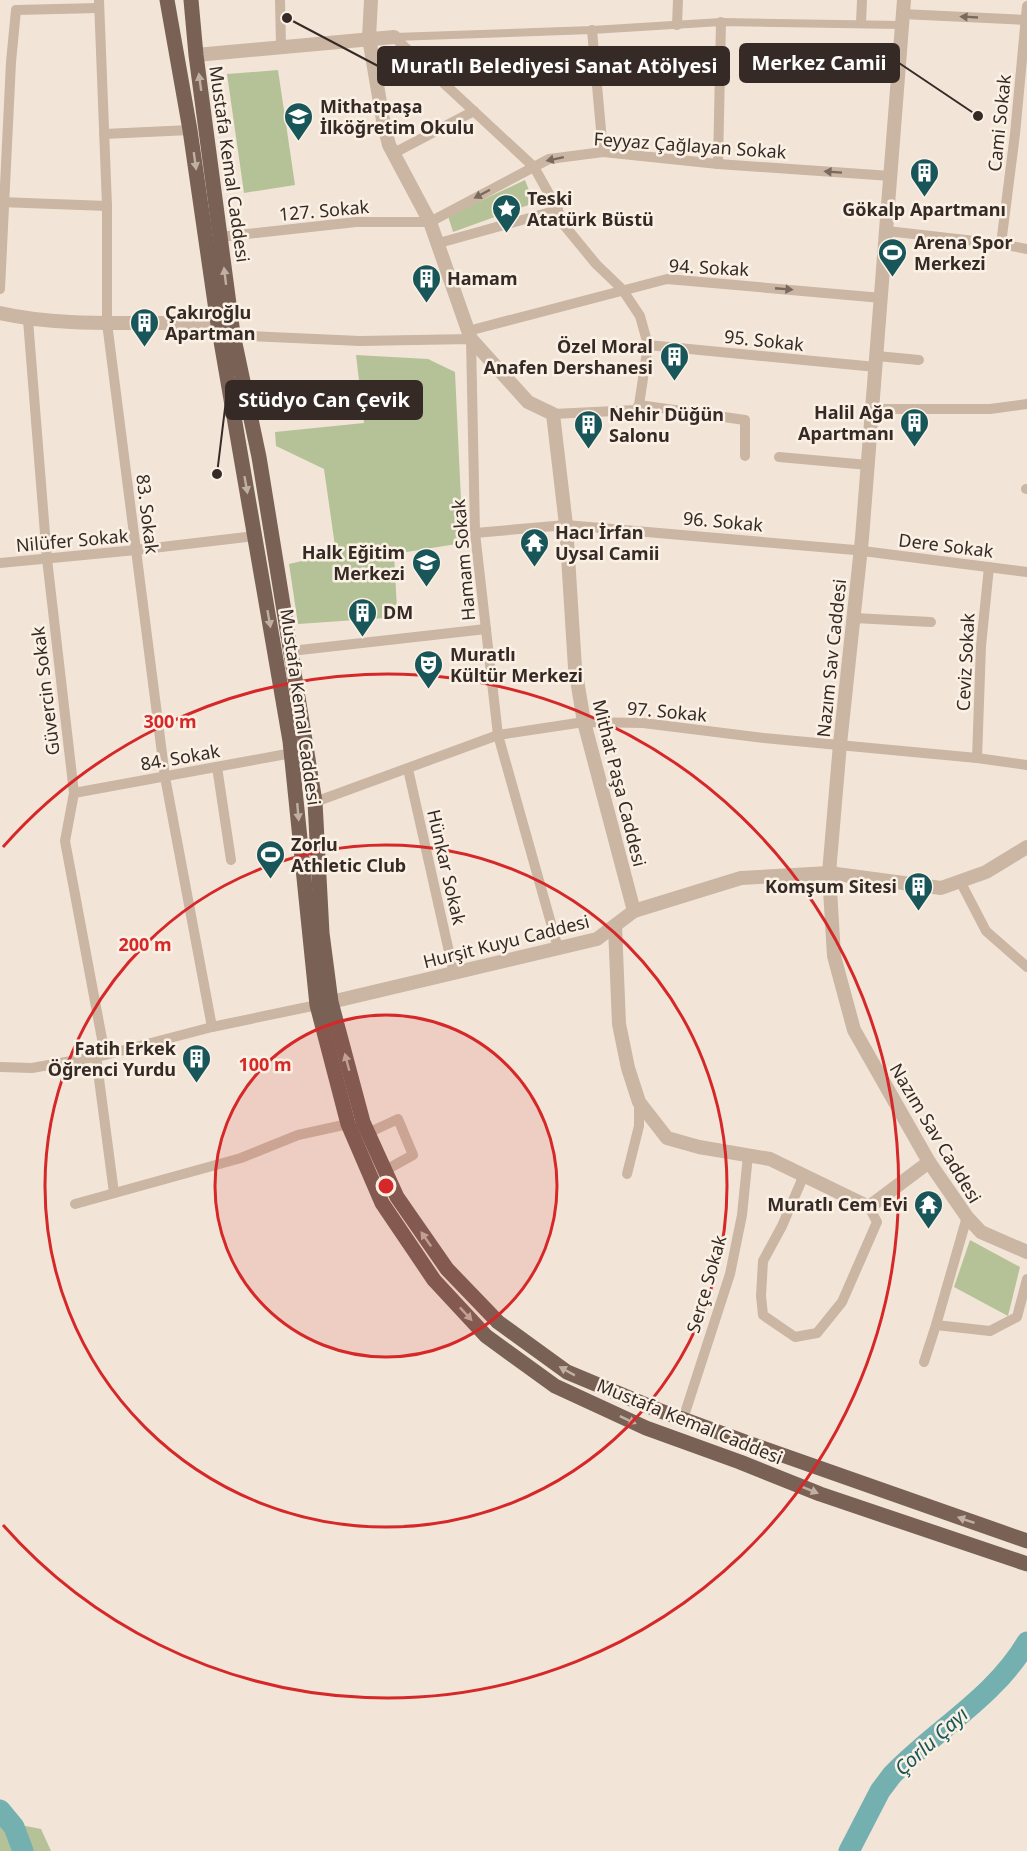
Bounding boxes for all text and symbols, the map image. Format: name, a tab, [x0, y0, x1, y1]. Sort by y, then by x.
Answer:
one-way arrow	[959, 13, 978, 22]
callout: Merkez Camii	[740, 44, 899, 82]
callout: Muratlı Belediyesi Sanat Atölyesi	[378, 47, 729, 85]
text: Merkez Camii	[751, 49, 887, 76]
text: Muratlı Belediyesi Sanat Atölyesi	[391, 52, 717, 79]
street label: Mustafa Kemal Caddesi	[204, 64, 256, 264]
one-way arrow	[195, 73, 204, 92]
street label: Cami Sokak	[982, 73, 1016, 173]
place label: Mithatpaşa İlköğretim Okulu	[320, 94, 474, 139]
school or university icon: Mithatpaşa İlköğretim Okulu	[283, 100, 315, 142]
street label: Feyyaz Çağlayan Sokak	[593, 126, 788, 164]
one-way arrow	[190, 152, 199, 171]
one-way arrow	[545, 155, 564, 164]
building icon: Gökalp Apartmanı	[908, 156, 940, 198]
one-way arrow	[823, 168, 842, 177]
place label: Teski Atatürk Büstü	[527, 186, 654, 231]
one-way arrow	[474, 190, 491, 199]
place icon: Teski Atatürk Büstü	[490, 192, 522, 234]
street label: 127. Sokak	[278, 194, 370, 226]
place label: Gökalp Apartmanı	[842, 197, 1006, 221]
place label: Arena Spor Merkezi	[914, 230, 1013, 275]
sports icon: Arena Spor Merkezi	[877, 236, 909, 278]
street label: 94. Sokak	[668, 253, 750, 281]
building icon: Hamam	[410, 262, 442, 304]
one-way arrow	[221, 266, 230, 285]
place label: Hamam	[447, 266, 517, 290]
one-way arrow	[775, 284, 794, 294]
place label: Çakıroğlu Apartman	[165, 300, 256, 345]
building icon: Çakıroğlu Apartman	[128, 306, 160, 348]
street label: 95. Sokak	[723, 324, 806, 356]
place label: Özel Moral Anafen Dershanesi	[484, 334, 653, 379]
building icon: Özel Moral Anafen Dershanesi	[658, 340, 690, 382]
callout: Stüdyo Can Çevik	[226, 381, 422, 419]
text: Stüdyo Can Çevik	[238, 386, 410, 413]
place label: Halil Ağa Apartmanı	[798, 400, 894, 445]
place label: Nehir Düğün Salonu	[609, 402, 724, 447]
building icon: Halil Ağa Apartmanı	[899, 406, 931, 448]
building icon: Nehir Düğün Salonu	[572, 408, 604, 450]
street label: 83. Sokak	[131, 473, 165, 556]
one-way arrow	[242, 475, 251, 494]
street label: Hamam Sokak	[446, 498, 480, 622]
street label: 96. Sokak	[682, 506, 764, 536]
place label: Hacı İrfan Uysal Camii	[555, 520, 659, 565]
street label: Nilüfer Sokak	[15, 523, 130, 557]
temple icon: Hacı İrfan Uysal Camii	[518, 526, 550, 568]
street label: Dere Sokak	[897, 527, 995, 563]
place label: Halk Eğitim Merkezi	[302, 540, 405, 585]
school or university icon: Halk Eğitim Merkezi	[410, 546, 442, 588]
street label: Nazım Sav Caddesi	[811, 578, 851, 738]
building icon: DM	[346, 596, 378, 638]
place label: DM	[383, 600, 413, 624]
street label: Mustafa Kemal Caddesi	[275, 607, 327, 807]
one-way arrow	[265, 610, 274, 629]
street label: Ceviz Sokak	[950, 612, 980, 712]
street label: Güvercin Sokak	[25, 625, 65, 757]
place label: Muratlı Kültür Merkezi	[450, 642, 583, 687]
theatre icon: Muratlı Kültür Merkezi	[413, 648, 445, 690]
street label: 97. Sokak	[626, 696, 708, 726]
street label: Mithat Paşa Caddesi	[588, 697, 652, 869]
text: 300 m	[143, 709, 197, 733]
street label: 84. Sokak	[138, 738, 222, 776]
one-way arrow	[293, 802, 303, 821]
street label: Hünkar Sokak	[422, 807, 472, 927]
place label: Zorlu Athletic Club	[291, 832, 406, 877]
sports icon: Zorlu Athletic Club	[254, 838, 286, 880]
building icon: Komşum Sitesi	[902, 870, 934, 912]
place label: Komşum Sitesi	[765, 874, 897, 898]
street label: Hurşit Kuyu Caddesi	[420, 909, 592, 973]
text: 200 m	[118, 932, 172, 956]
place label: Fatih Erkek Öğrenci Yurdu	[48, 1036, 177, 1081]
building icon: Fatih Erkek Öğrenci Yurdu	[181, 1042, 213, 1084]
text: 100 m	[238, 1052, 292, 1076]
one-way arrow	[342, 1053, 352, 1071]
street label: Nazım Sav Caddesi	[885, 1059, 987, 1207]
centre of rings	[376, 1176, 396, 1196]
temple icon: Muratlı Cem Evi	[913, 1188, 945, 1230]
place label: Muratlı Cem Evi	[767, 1192, 908, 1216]
one-way arrow	[420, 1231, 432, 1247]
street label: Serçe Sokak	[681, 1232, 732, 1336]
one-way arrow	[459, 1307, 473, 1322]
one-way arrow	[558, 1366, 575, 1376]
street label: Mustafa Kemal Caddesi	[594, 1373, 786, 1469]
one-way arrow	[619, 1415, 636, 1424]
one-way arrow	[801, 1486, 819, 1495]
one-way arrow	[957, 1514, 975, 1524]
water label: Çorlu Çayı	[888, 1701, 974, 1781]

